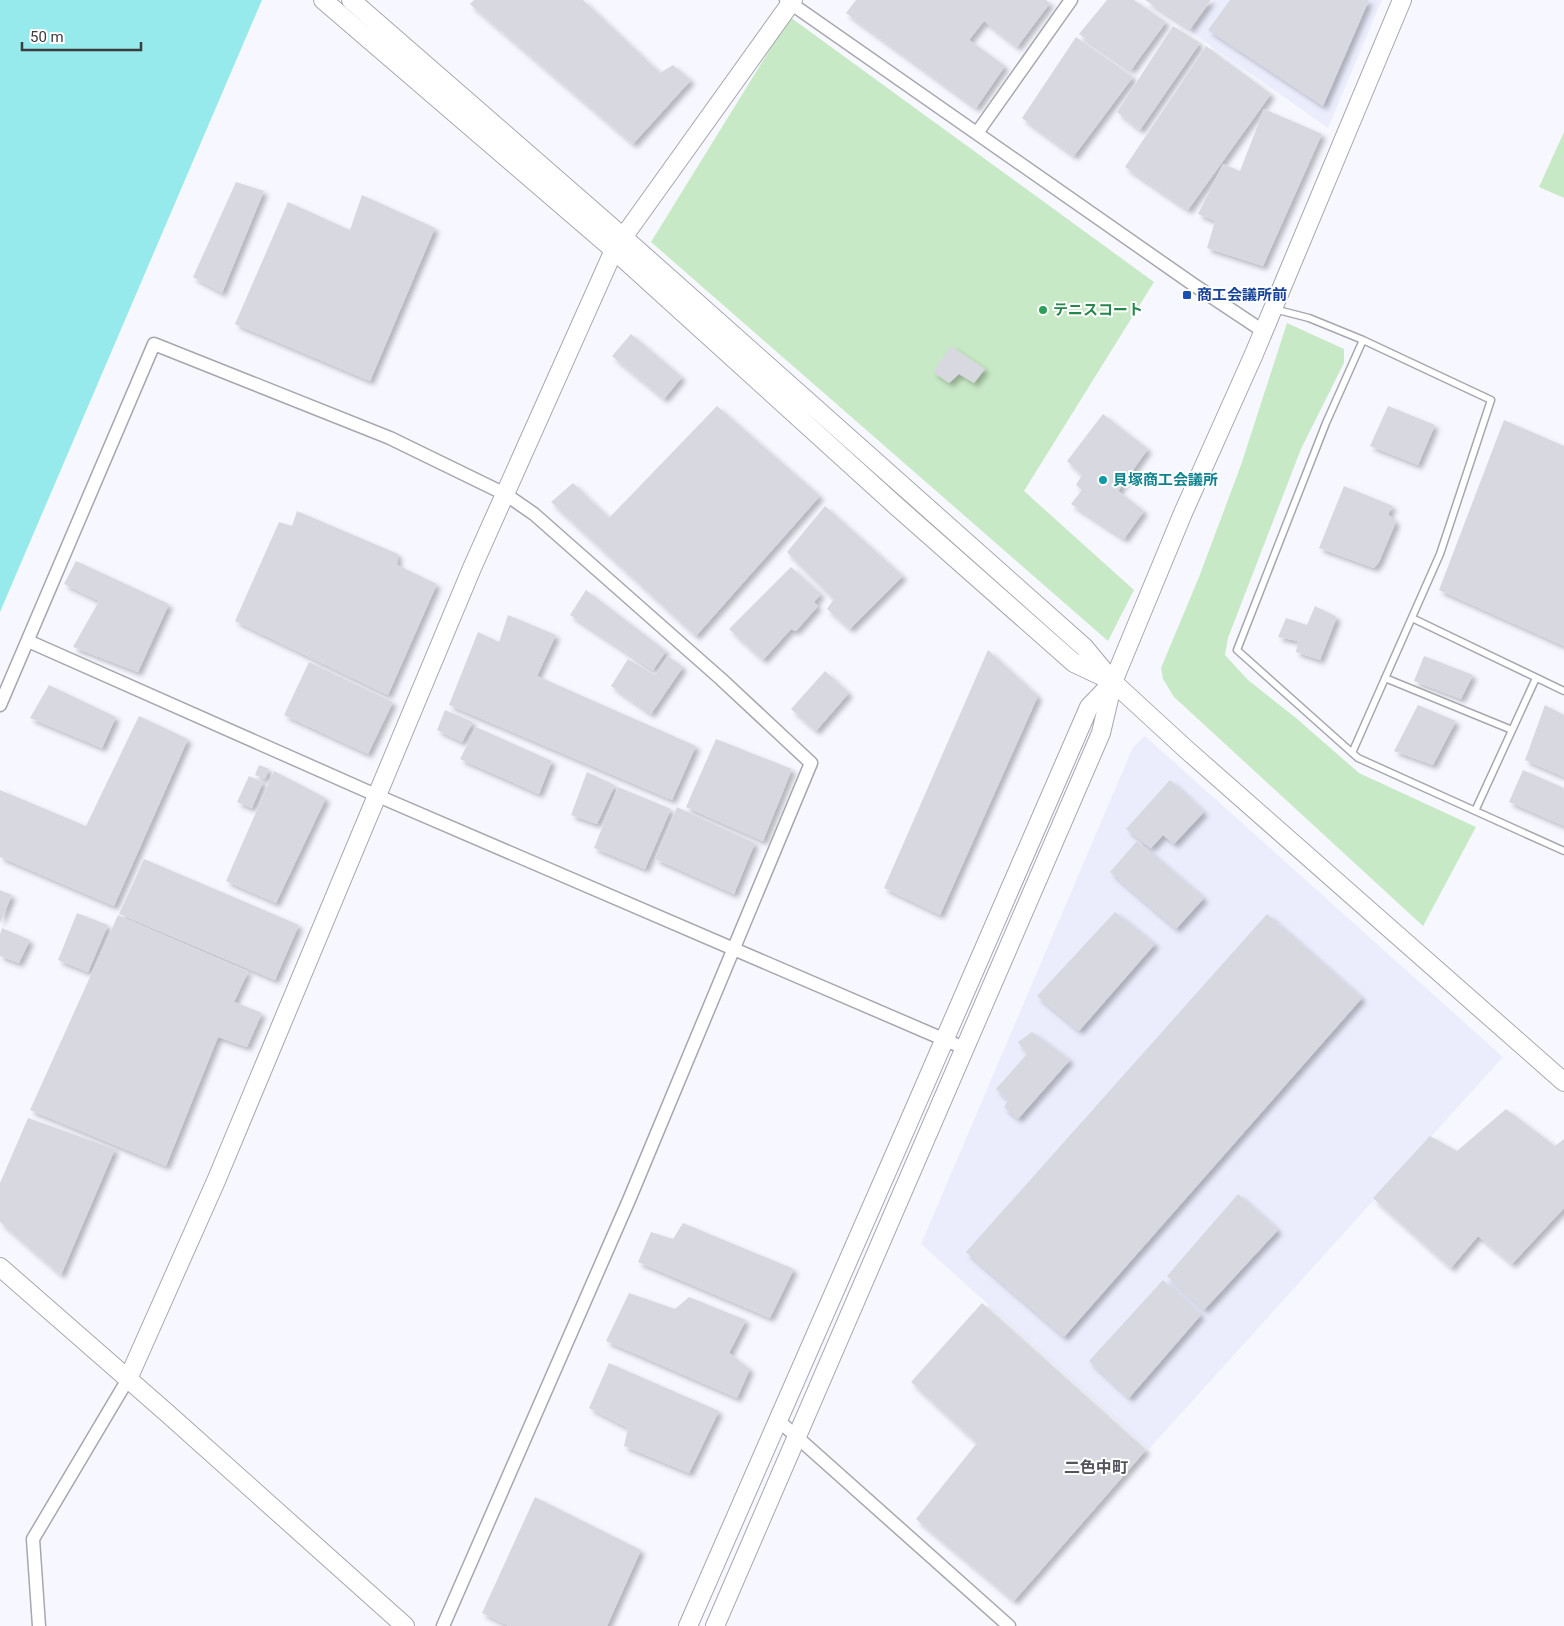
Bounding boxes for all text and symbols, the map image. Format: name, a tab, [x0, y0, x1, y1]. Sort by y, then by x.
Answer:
scale bar	[22, 20, 141, 52]
text: 50 m	[30, 28, 64, 46]
place label: 商工会議所前	[1197, 286, 1287, 304]
marker: 商工会議所前	[1181, 289, 1193, 301]
place label: テニスコート	[1053, 301, 1143, 319]
marker: テニスコート	[1037, 304, 1049, 316]
place label: 貝塚商工会議所	[1113, 471, 1218, 489]
marker: 貝塚商工会議所	[1097, 474, 1109, 486]
district label: 二色中町	[1064, 1458, 1128, 1477]

